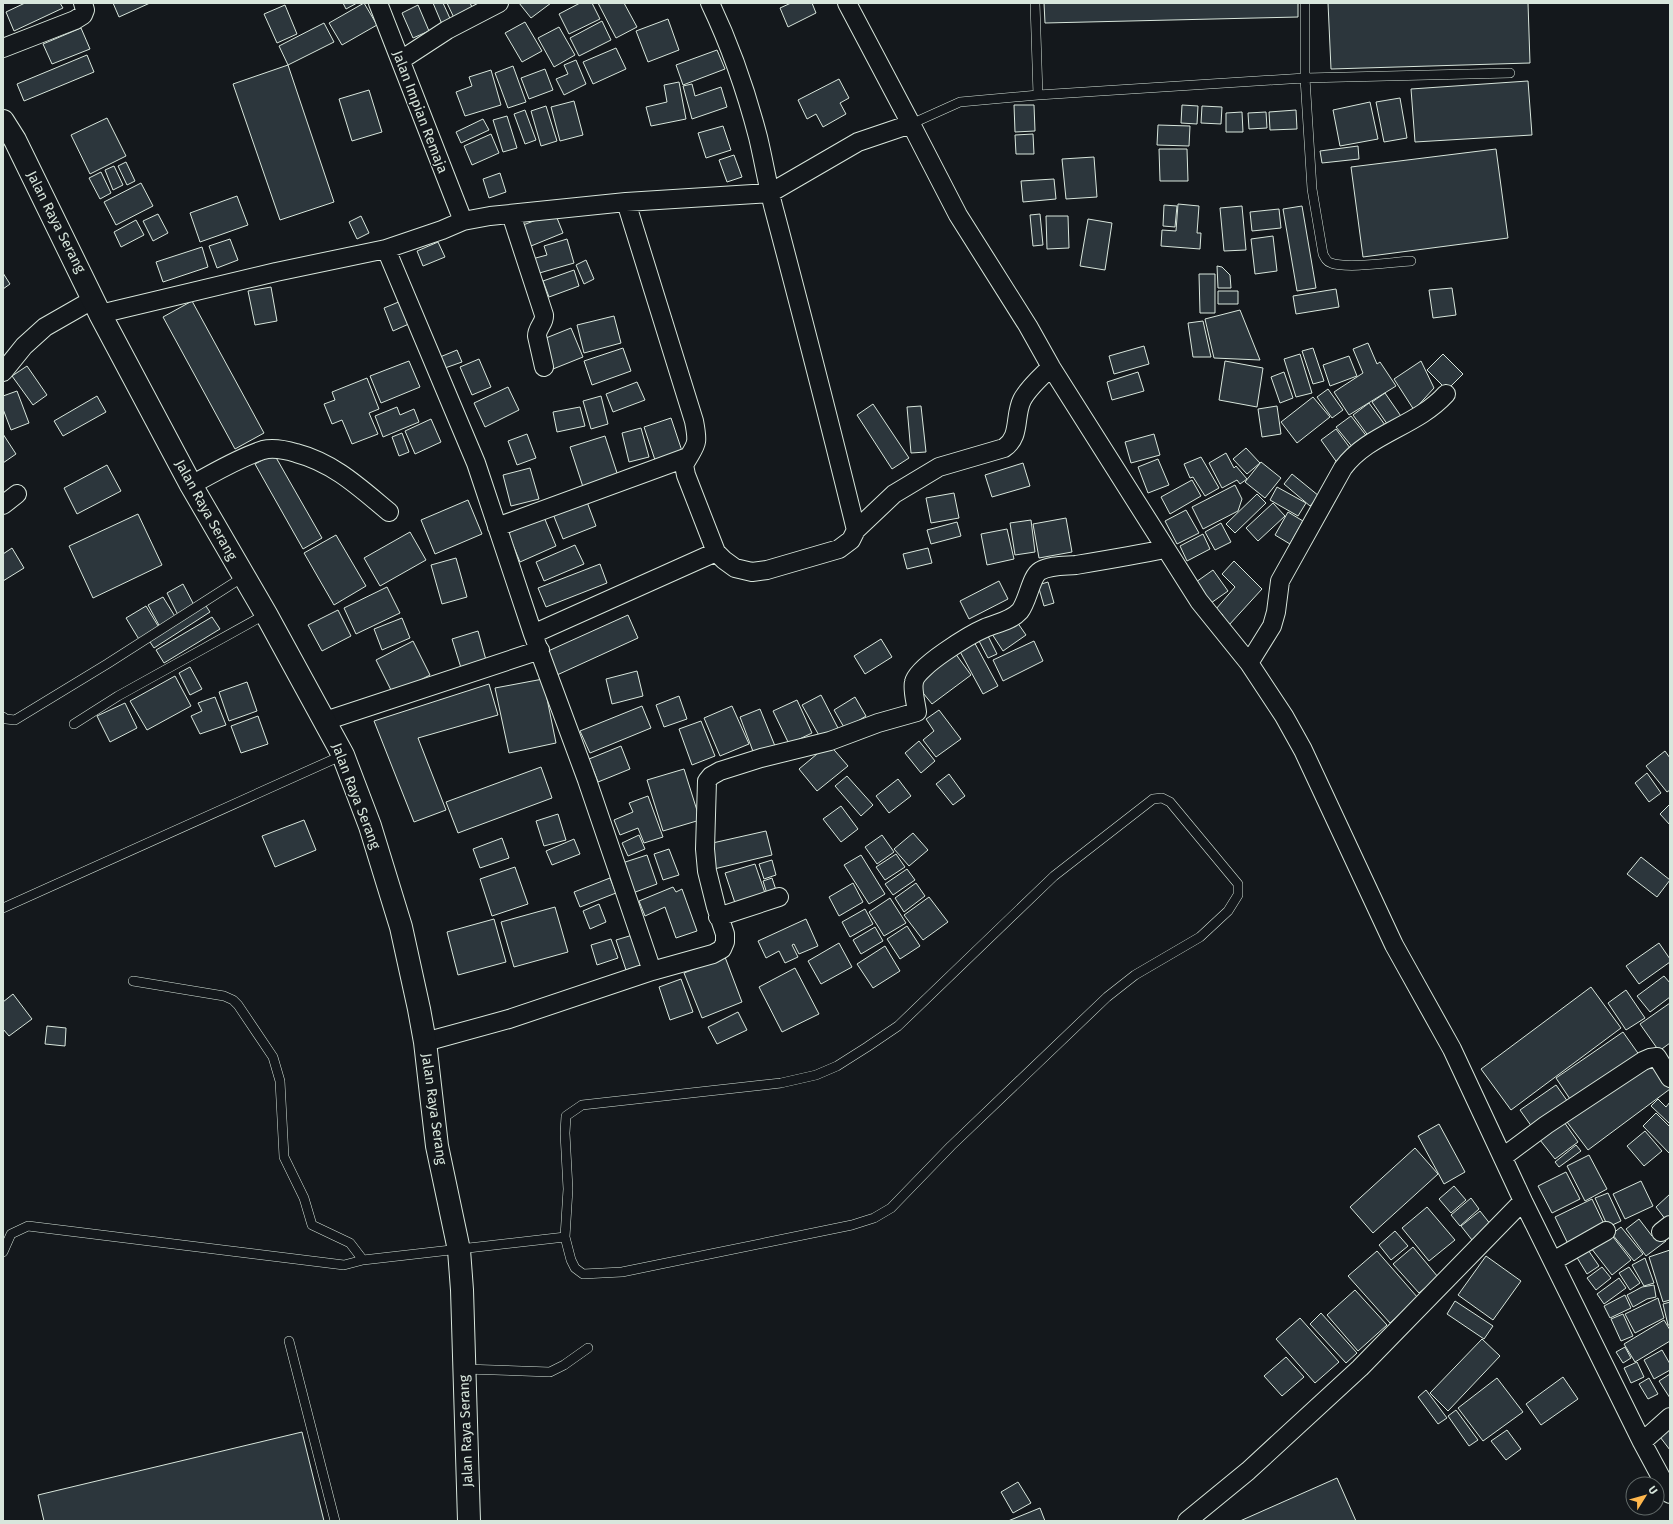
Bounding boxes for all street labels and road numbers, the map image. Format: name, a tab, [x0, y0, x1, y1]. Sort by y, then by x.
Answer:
street label: Jalan Impian Remaja	[389, 48, 451, 176]
street label: Jalan Raya Serang	[23, 168, 89, 277]
street label: Jalan Raya Serang	[171, 457, 241, 564]
street label: Jalan Raya Serang	[328, 741, 384, 852]
street label: Jalan Raya Serang	[418, 1052, 450, 1167]
street label: Jalan Raya Serang	[456, 1374, 476, 1487]

